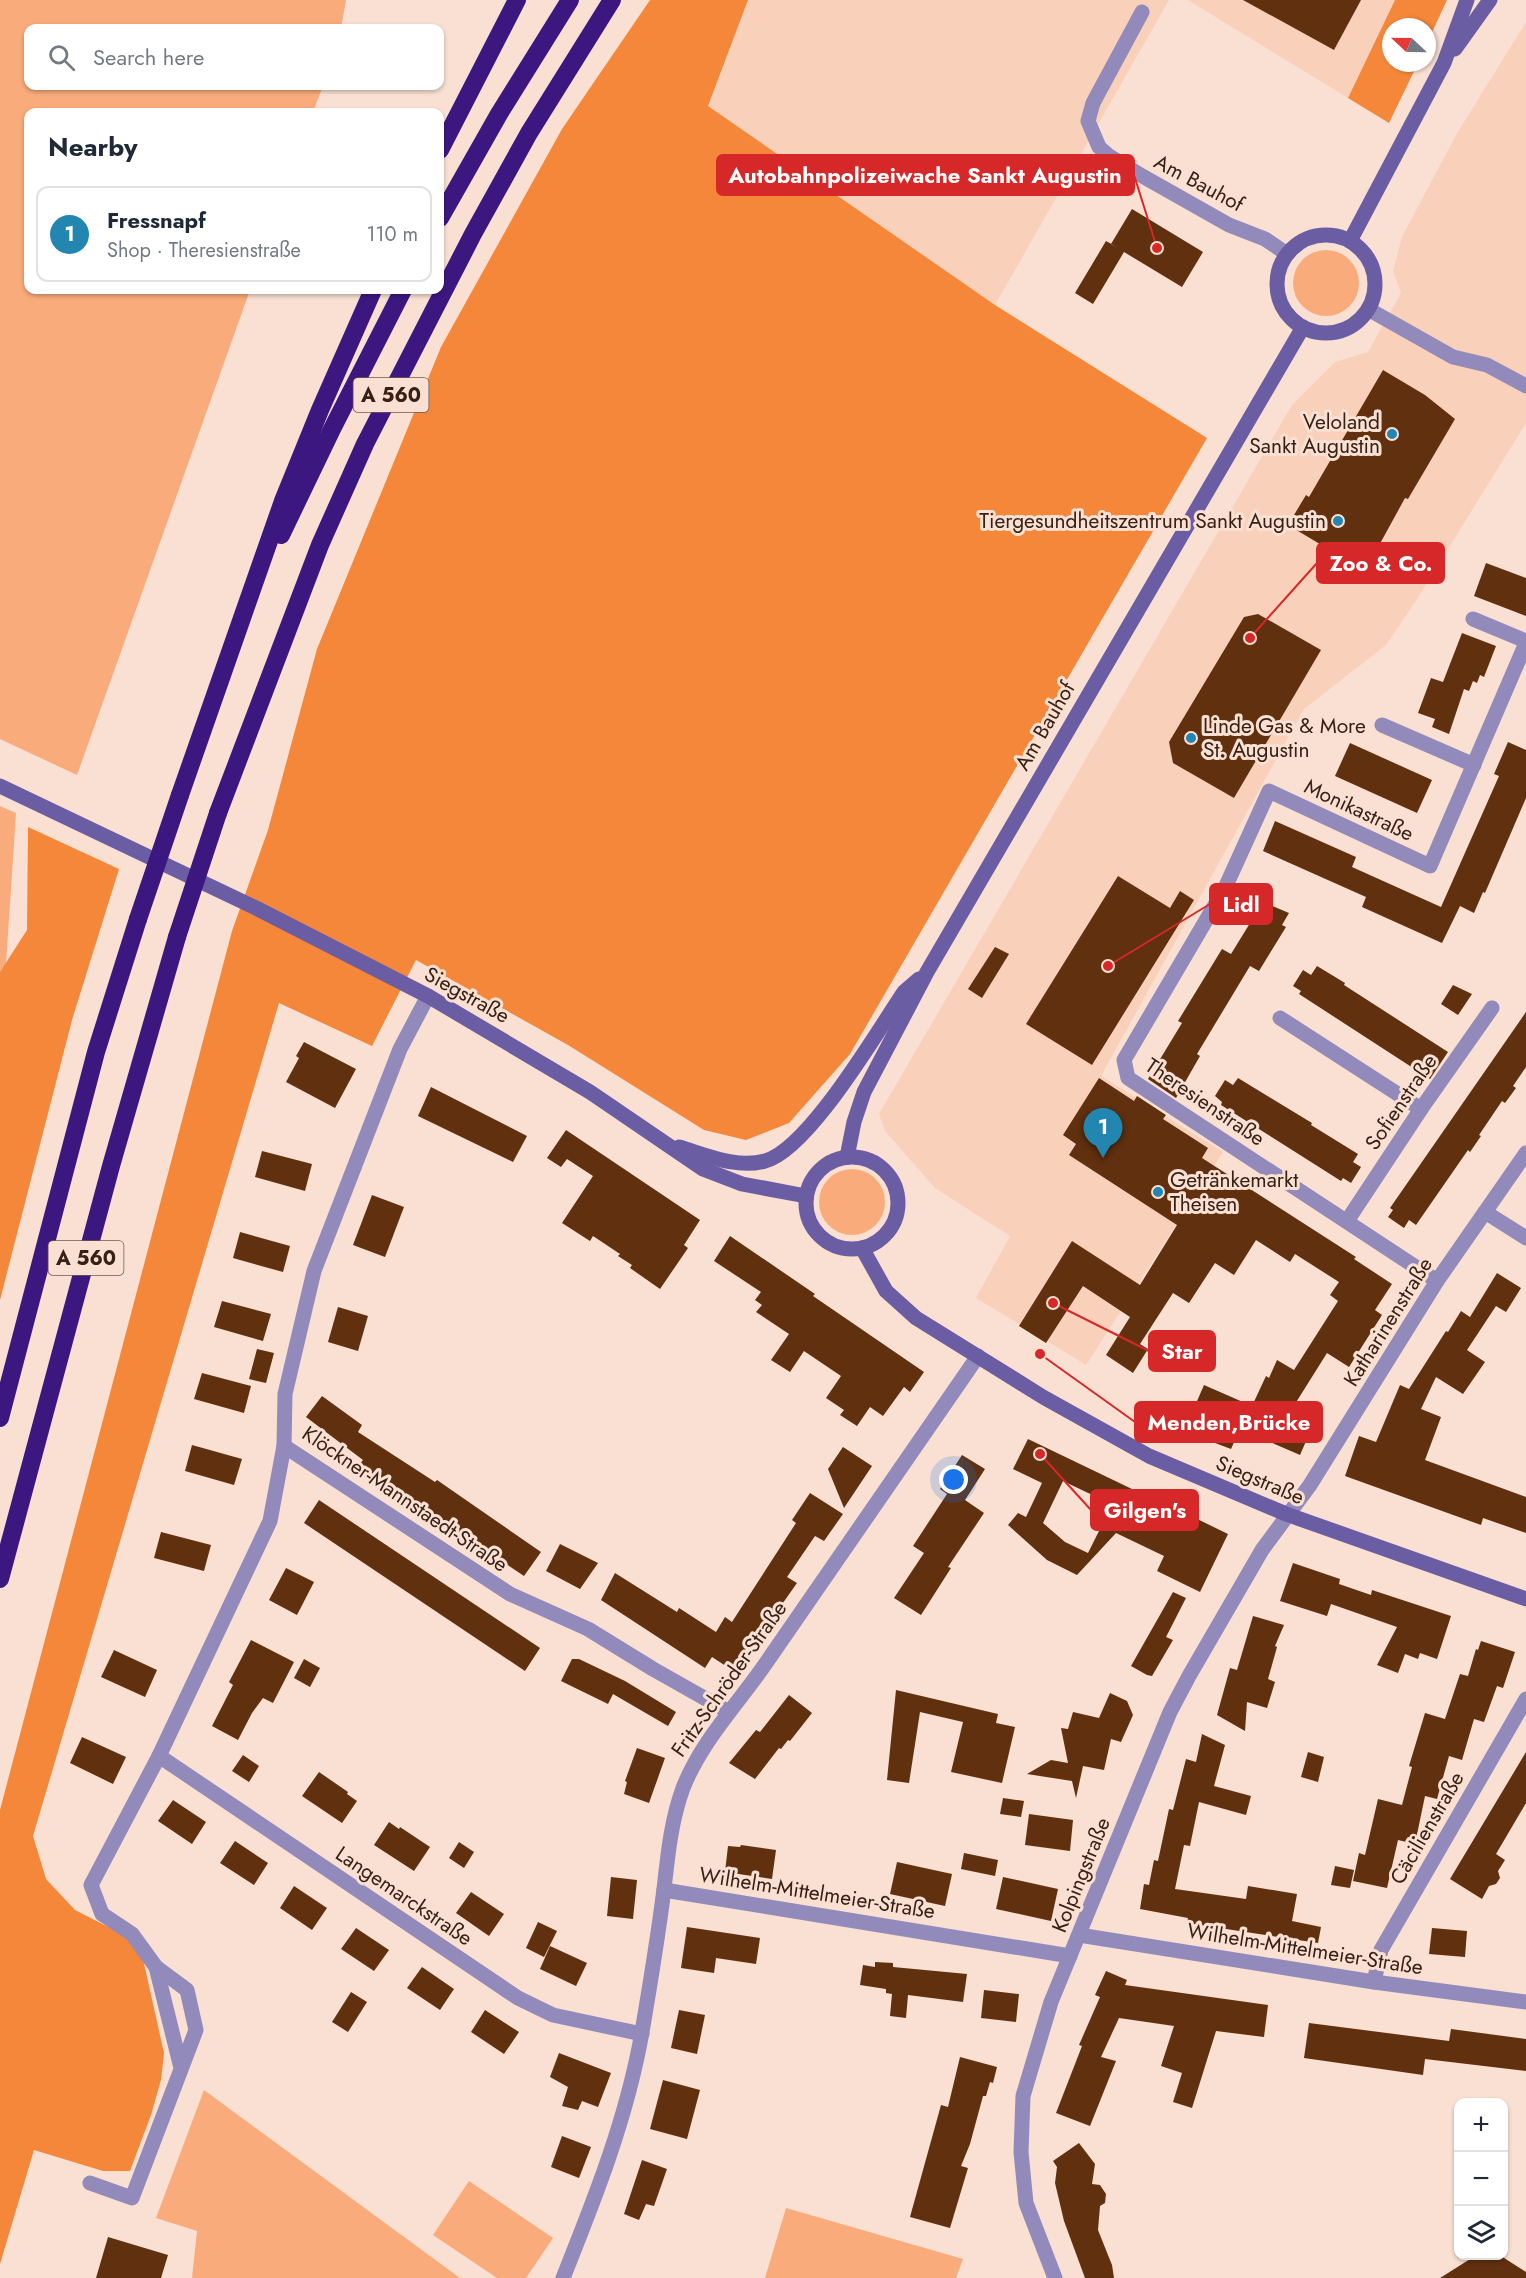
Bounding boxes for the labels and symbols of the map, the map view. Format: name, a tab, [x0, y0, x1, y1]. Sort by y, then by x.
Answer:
north arrow	[1382, 18, 1436, 72]
street label: Am Bauhof	[1149, 147, 1250, 220]
callout: Autobahnpolizeiwache Sankt Augustin	[717, 155, 1134, 195]
text: Autobahnpolizeiwache Sankt Augustin	[727, 159, 1122, 191]
road number: A 560	[354, 378, 428, 412]
place label: Veloland Sankt Augustin	[1249, 407, 1380, 461]
marker: Veloland Sankt Augustin	[1385, 427, 1399, 441]
place label: Tiergesundheitszentrum Sankt Augustin	[979, 506, 1326, 536]
marker: Tiergesundheitszentrum Sankt Augustin	[1331, 514, 1345, 528]
callout: Zoo & Co.	[1317, 543, 1444, 583]
text: Zoo & Co.	[1329, 547, 1433, 579]
street label: Am Bauhof	[1008, 675, 1083, 776]
place label: Linde Gas & More St. Augustin	[1203, 711, 1366, 765]
marker: Linde Gas & More St. Augustin	[1184, 731, 1198, 745]
street label: Monikastraße	[1299, 772, 1419, 849]
callout: Lidl	[1210, 884, 1272, 924]
text: Lidl	[1222, 888, 1260, 920]
street label: Siegstraße	[419, 959, 515, 1031]
street label: Sofienstraße	[1358, 1048, 1444, 1156]
street label: Theresienstraße	[1139, 1051, 1271, 1153]
pin: 1	[1084, 1108, 1122, 1158]
place label: Getränkemarkt Theisen	[1170, 1165, 1298, 1219]
marker: Getränkemarkt Theisen	[1151, 1185, 1165, 1199]
road number: A 560	[48, 1241, 124, 1275]
street label: Katharinenstraße	[1336, 1252, 1440, 1392]
callout: Star	[1149, 1331, 1215, 1371]
text: Star	[1161, 1335, 1203, 1367]
callout: Menden,Brücke	[1135, 1402, 1322, 1442]
text: Menden,Brücke	[1148, 1406, 1310, 1438]
street label: Klöckner-Mannstaedt-Straße	[296, 1419, 514, 1579]
street label: Siegstraße	[1211, 1448, 1309, 1512]
your location	[939, 1465, 968, 1494]
callout: Gilgen's	[1091, 1490, 1198, 1530]
text: Gilgen's	[1104, 1494, 1186, 1526]
street label: Fritz-Schröder-Straße	[664, 1595, 794, 1763]
street label: Cäcilienstraße	[1383, 1766, 1472, 1890]
street label: Kolpingstraße	[1044, 1813, 1118, 1937]
street label: Langemarckstraße	[329, 1839, 479, 1953]
street label: Wilhelm-Mittelmeier-Straße	[697, 1860, 937, 1926]
street label: Wilhelm-Mittelmeier-Straße	[1185, 1916, 1425, 1982]

